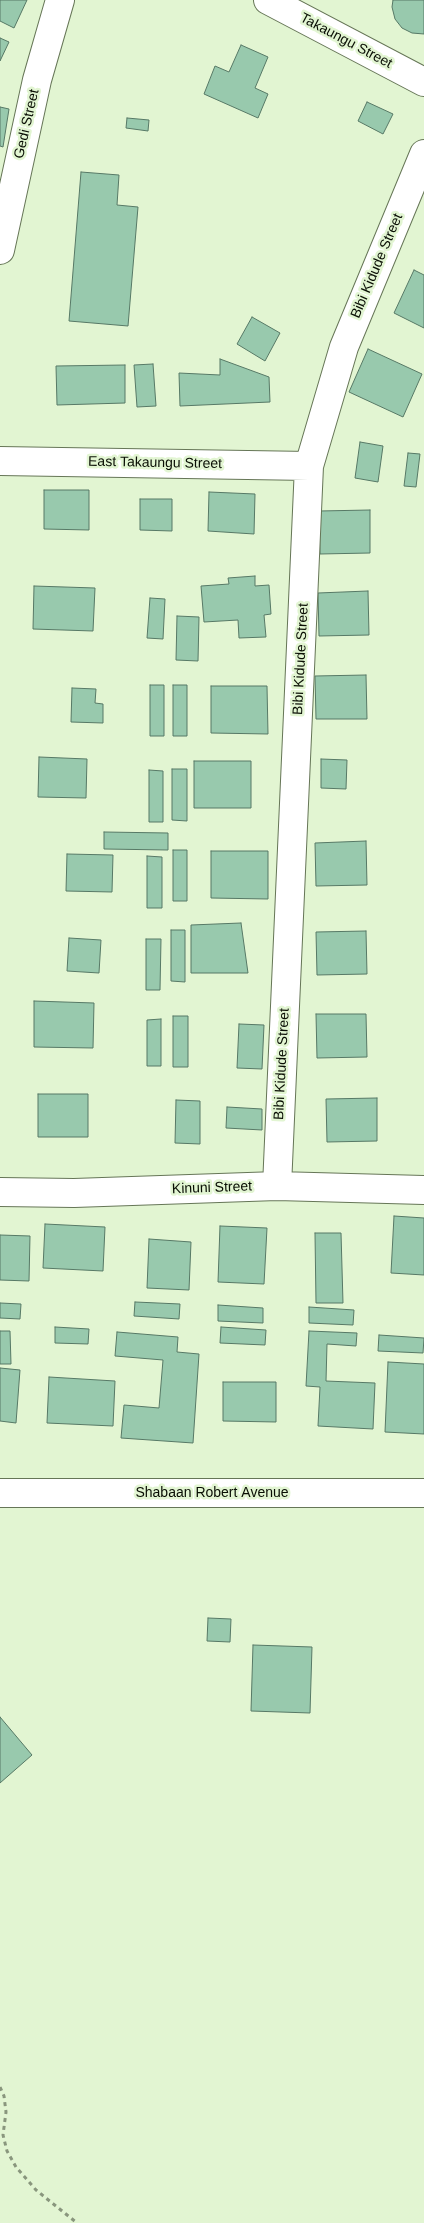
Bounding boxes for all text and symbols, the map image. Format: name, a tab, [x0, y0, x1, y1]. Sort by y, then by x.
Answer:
street label: Takaungu Street	[297, 10, 395, 72]
street label: Gedi Street	[11, 88, 43, 160]
street label: Bibi Kidude Street	[347, 211, 407, 321]
street label: East Takaungu Street	[88, 453, 222, 473]
street label: Bibi Kidude Street	[290, 603, 312, 715]
street label: Bibi Kidude Street	[271, 1008, 293, 1120]
street label: Kinuni Street	[172, 1178, 252, 1198]
street label: Shabaan Robert Avenue	[135, 1485, 289, 1501]

